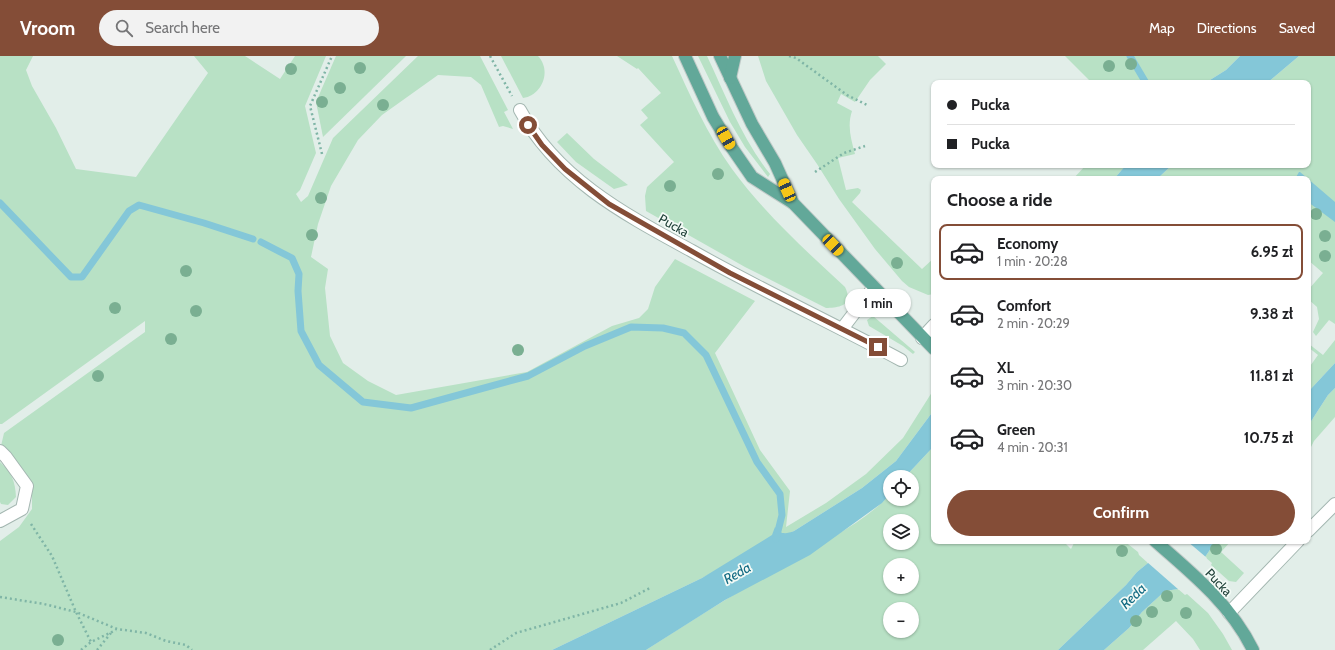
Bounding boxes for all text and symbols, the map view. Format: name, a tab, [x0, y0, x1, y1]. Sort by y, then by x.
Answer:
search box	[99, 10, 379, 46]
text: Vroom	[20, 17, 75, 40]
icon: search	[113, 17, 135, 39]
text: Search here	[145, 19, 220, 37]
text: Map	[1149, 19, 1175, 37]
text: Directions	[1197, 19, 1257, 37]
text: Saved	[1279, 19, 1315, 37]
text: Pucka	[971, 96, 1010, 114]
route start	[519, 116, 537, 134]
car	[715, 125, 737, 151]
text: Pucka	[971, 135, 1010, 153]
car	[777, 177, 797, 203]
text: Choose a ride	[947, 189, 1052, 211]
street label: Pucka	[656, 210, 693, 240]
car	[820, 232, 846, 258]
icon: car	[949, 234, 985, 270]
text: Economy	[997, 235, 1058, 253]
text: 6.95 zł	[1251, 243, 1293, 261]
text: 1 min · 20:28	[997, 253, 1068, 269]
callout: 1 min	[845, 289, 911, 317]
text: 1 min	[863, 295, 893, 311]
icon: car	[949, 296, 985, 332]
text: Comfort	[997, 297, 1051, 315]
text: 9.38 zł	[1250, 305, 1293, 323]
text: 2 min · 20:29	[997, 315, 1070, 331]
route end	[869, 338, 887, 356]
icon: car	[949, 358, 985, 394]
text: XL	[997, 359, 1014, 377]
text: 11.81 zł	[1250, 367, 1293, 385]
text: 3 min · 20:30	[997, 377, 1072, 393]
icon: car	[949, 420, 985, 456]
text: Green	[997, 421, 1035, 439]
text: 10.75 zł	[1244, 429, 1293, 447]
text: 4 min · 20:31	[997, 439, 1068, 455]
map controls	[883, 470, 919, 638]
button: locate	[883, 470, 919, 506]
button: Confirm	[947, 490, 1295, 536]
button: layers	[883, 514, 919, 550]
water label: Reda	[720, 558, 754, 588]
button: +	[883, 558, 919, 594]
street label: Pucka	[1202, 565, 1236, 600]
water label: Reda	[1116, 579, 1150, 613]
button: −	[883, 602, 919, 638]

